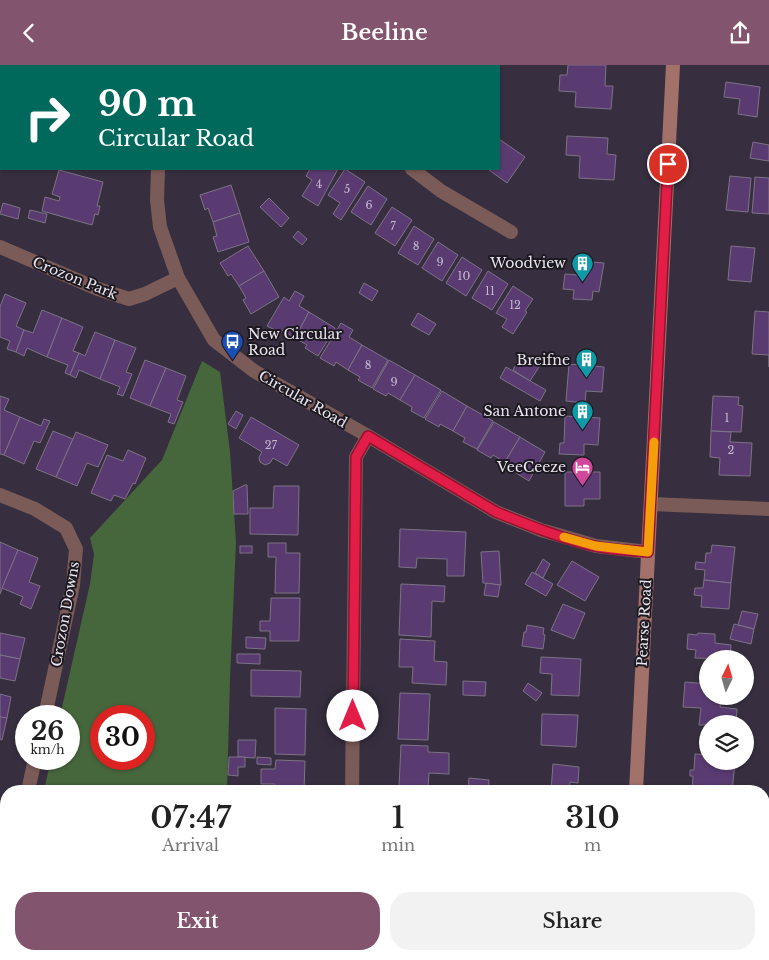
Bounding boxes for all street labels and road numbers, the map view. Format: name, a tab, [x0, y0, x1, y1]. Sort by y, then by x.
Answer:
street label: Crozon Park	[30, 253, 120, 303]
street label: Circular Road	[255, 366, 351, 432]
street label: Crozon Downs	[47, 560, 83, 668]
street label: Pearse Road	[633, 578, 655, 667]

